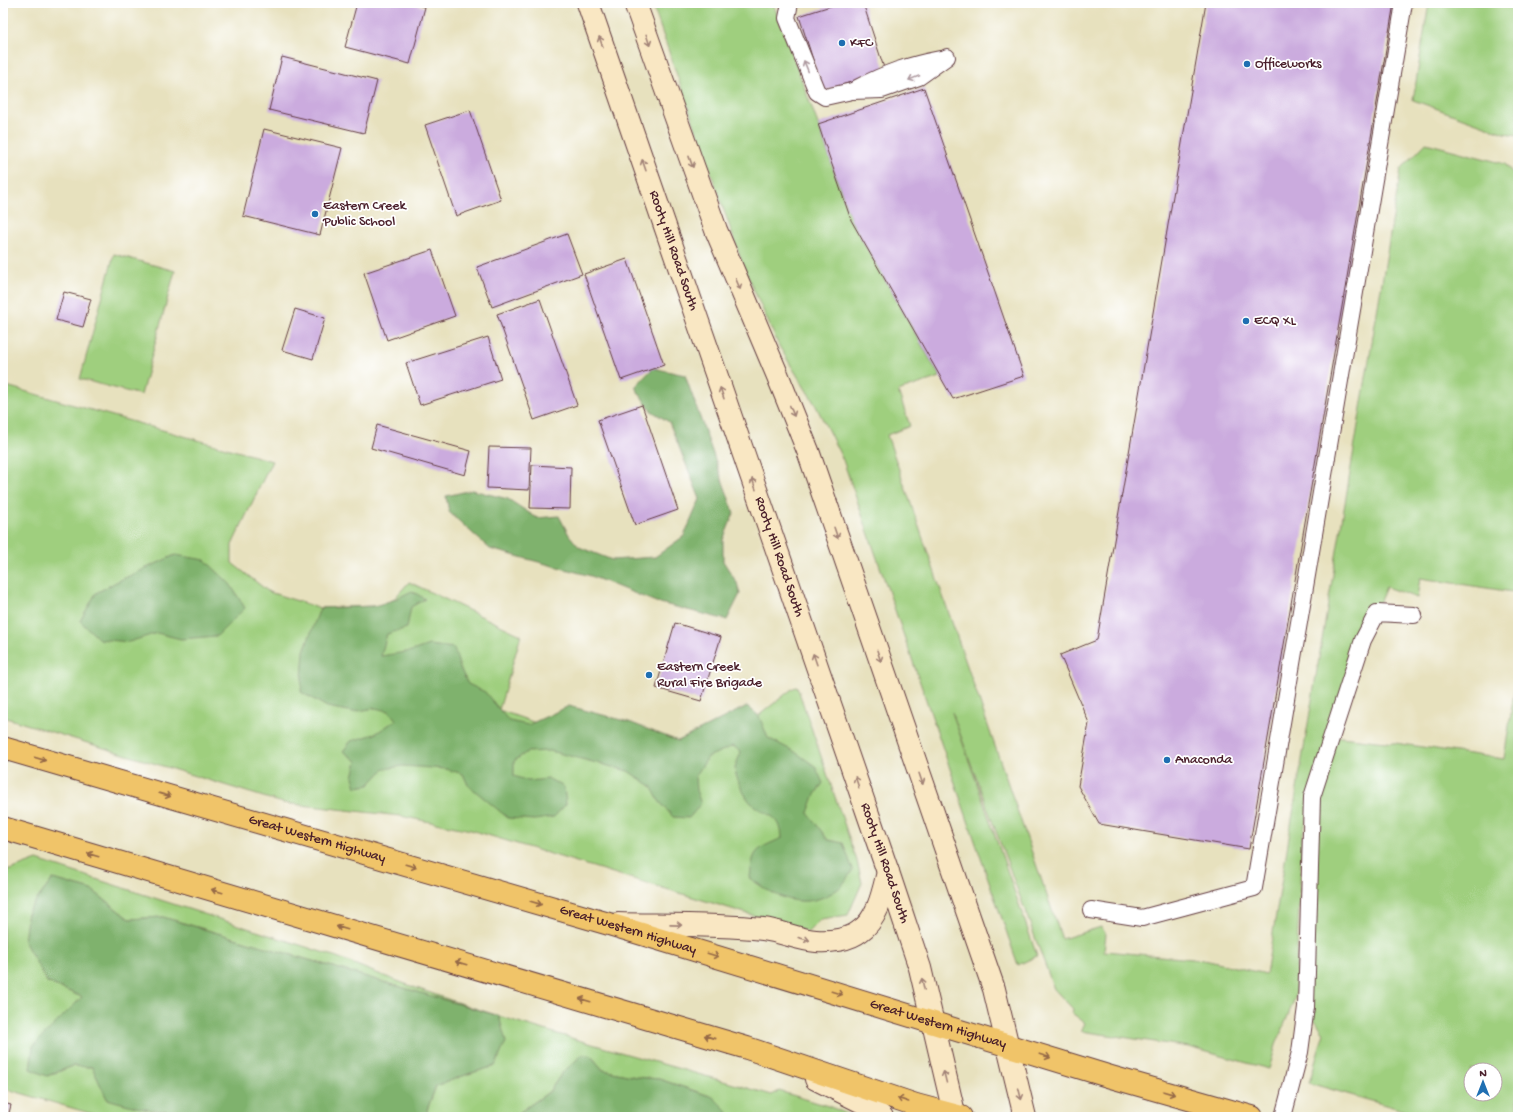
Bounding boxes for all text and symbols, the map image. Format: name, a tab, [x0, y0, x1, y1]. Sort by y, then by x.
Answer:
one-way arrow	[644, 34, 652, 46]
one-way arrow	[597, 35, 604, 48]
place label: KFC	[850, 35, 874, 52]
marker: KFC	[837, 38, 847, 48]
place label: Officeworks	[1255, 56, 1322, 73]
marker: Officeworks	[1242, 59, 1252, 69]
one-way arrow	[802, 60, 810, 72]
one-way arrow	[909, 74, 921, 82]
one-way arrow	[688, 156, 696, 168]
one-way arrow	[639, 159, 647, 171]
street label: Rooty Hill Road South	[645, 188, 702, 313]
place label: Eastern Creek Public School	[322, 198, 408, 231]
marker: Eastern Creek Public School	[310, 209, 320, 219]
one-way arrow	[735, 277, 743, 289]
place label: ECQ XL	[1254, 313, 1296, 330]
marker: ECQ XL	[1241, 316, 1251, 326]
one-way arrow	[718, 388, 726, 400]
one-way arrow	[788, 404, 796, 416]
one-way arrow	[749, 478, 757, 490]
street label: Rooty Hill Road South	[751, 495, 808, 620]
one-way arrow	[833, 526, 840, 539]
one-way arrow	[875, 649, 883, 661]
one-way arrow	[810, 654, 818, 666]
place label: Eastern Creek Rural Fire Brigade	[657, 659, 763, 692]
marker: Eastern Creek Rural Fire Brigade	[644, 670, 654, 680]
place label: Anaconda	[1175, 752, 1234, 769]
marker: Anaconda	[1162, 755, 1172, 765]
one-way arrow	[34, 756, 47, 763]
one-way arrow	[918, 772, 925, 785]
one-way arrow	[853, 777, 861, 789]
one-way arrow	[159, 792, 172, 799]
street label: Rooty Hill Road South	[856, 801, 913, 926]
street label: Great Western Highway	[246, 811, 388, 867]
one-way arrow	[86, 851, 99, 858]
one-way arrow	[405, 863, 418, 871]
one-way arrow	[211, 887, 224, 894]
one-way arrow	[529, 900, 542, 907]
street label: Great Western Highway	[558, 902, 699, 959]
one-way arrow	[669, 921, 682, 929]
one-way arrow	[336, 924, 349, 931]
one-way arrow	[798, 935, 811, 943]
one-way arrow	[706, 952, 719, 959]
one-way arrow	[454, 959, 467, 966]
one-way arrow	[919, 978, 927, 991]
one-way arrow	[831, 990, 844, 997]
street label: Great Western Highway	[868, 995, 1009, 1053]
one-way arrow	[579, 996, 592, 1003]
one-way arrow	[704, 1033, 717, 1040]
one-way arrow	[1038, 1053, 1051, 1060]
north arrow	[1463, 1062, 1503, 1102]
text: N	[1479, 1068, 1487, 1080]
one-way arrow	[940, 1071, 948, 1084]
one-way arrow	[1016, 1087, 1024, 1100]
one-way arrow	[1163, 1090, 1176, 1097]
one-way arrow	[897, 1096, 910, 1103]

